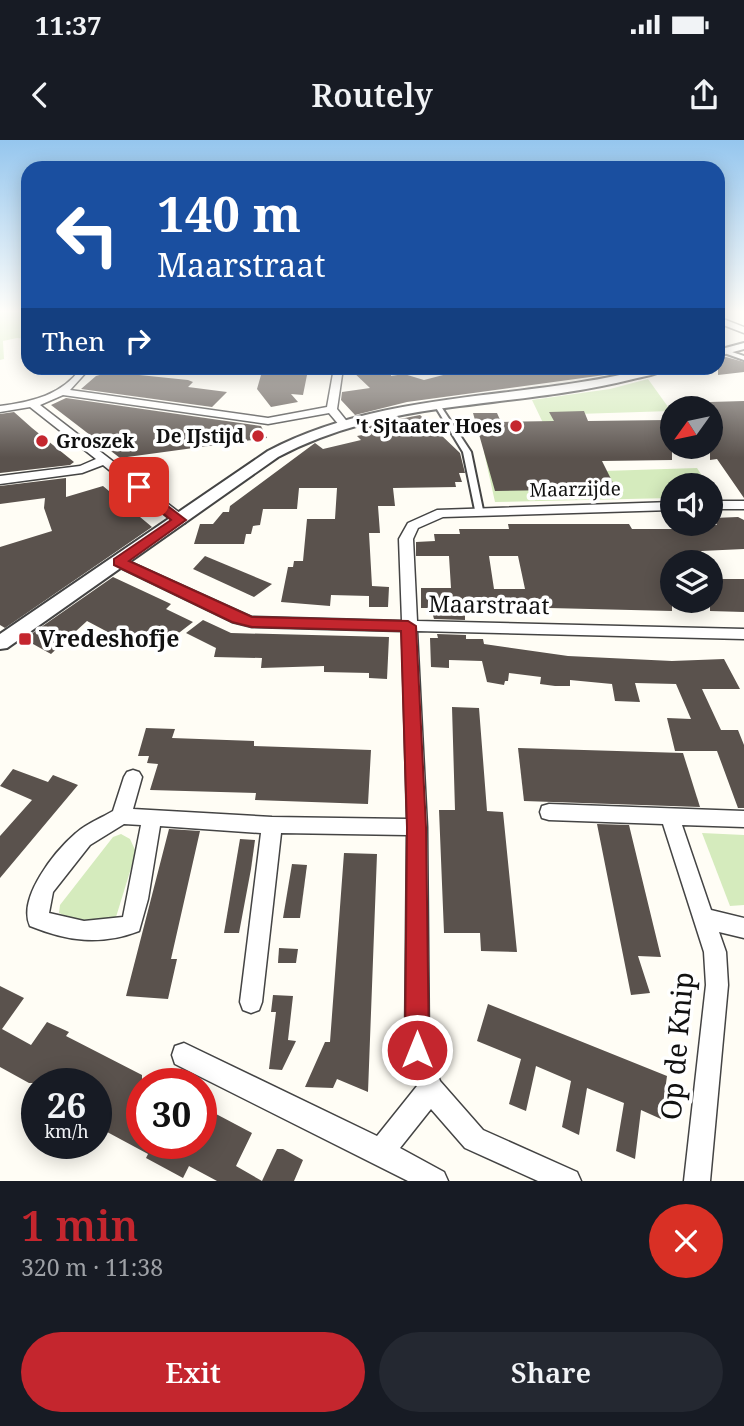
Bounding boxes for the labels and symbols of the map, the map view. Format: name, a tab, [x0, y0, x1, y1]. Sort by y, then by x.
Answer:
north arrow	[660, 396, 723, 458]
place label: 't Sjtaater Hoes	[355, 413, 502, 439]
marker: 't Sjtaater Hoes	[508, 418, 524, 434]
place label: De IJstijd	[156, 423, 245, 449]
place label: Groszek	[56, 428, 135, 454]
marker: De IJstijd	[250, 428, 266, 444]
marker: Groszek	[34, 433, 50, 449]
pin	[109, 457, 169, 517]
street label: Maarzijde	[529, 475, 621, 503]
street label: Maarstraat	[428, 587, 550, 621]
place label: Vredeshofje	[39, 622, 179, 654]
marker: Vredeshofje	[17, 631, 33, 647]
street label: Op de Knip	[651, 970, 701, 1122]
position arrow	[380, 1013, 454, 1087]
speed limit sign: 30	[126, 1068, 217, 1159]

